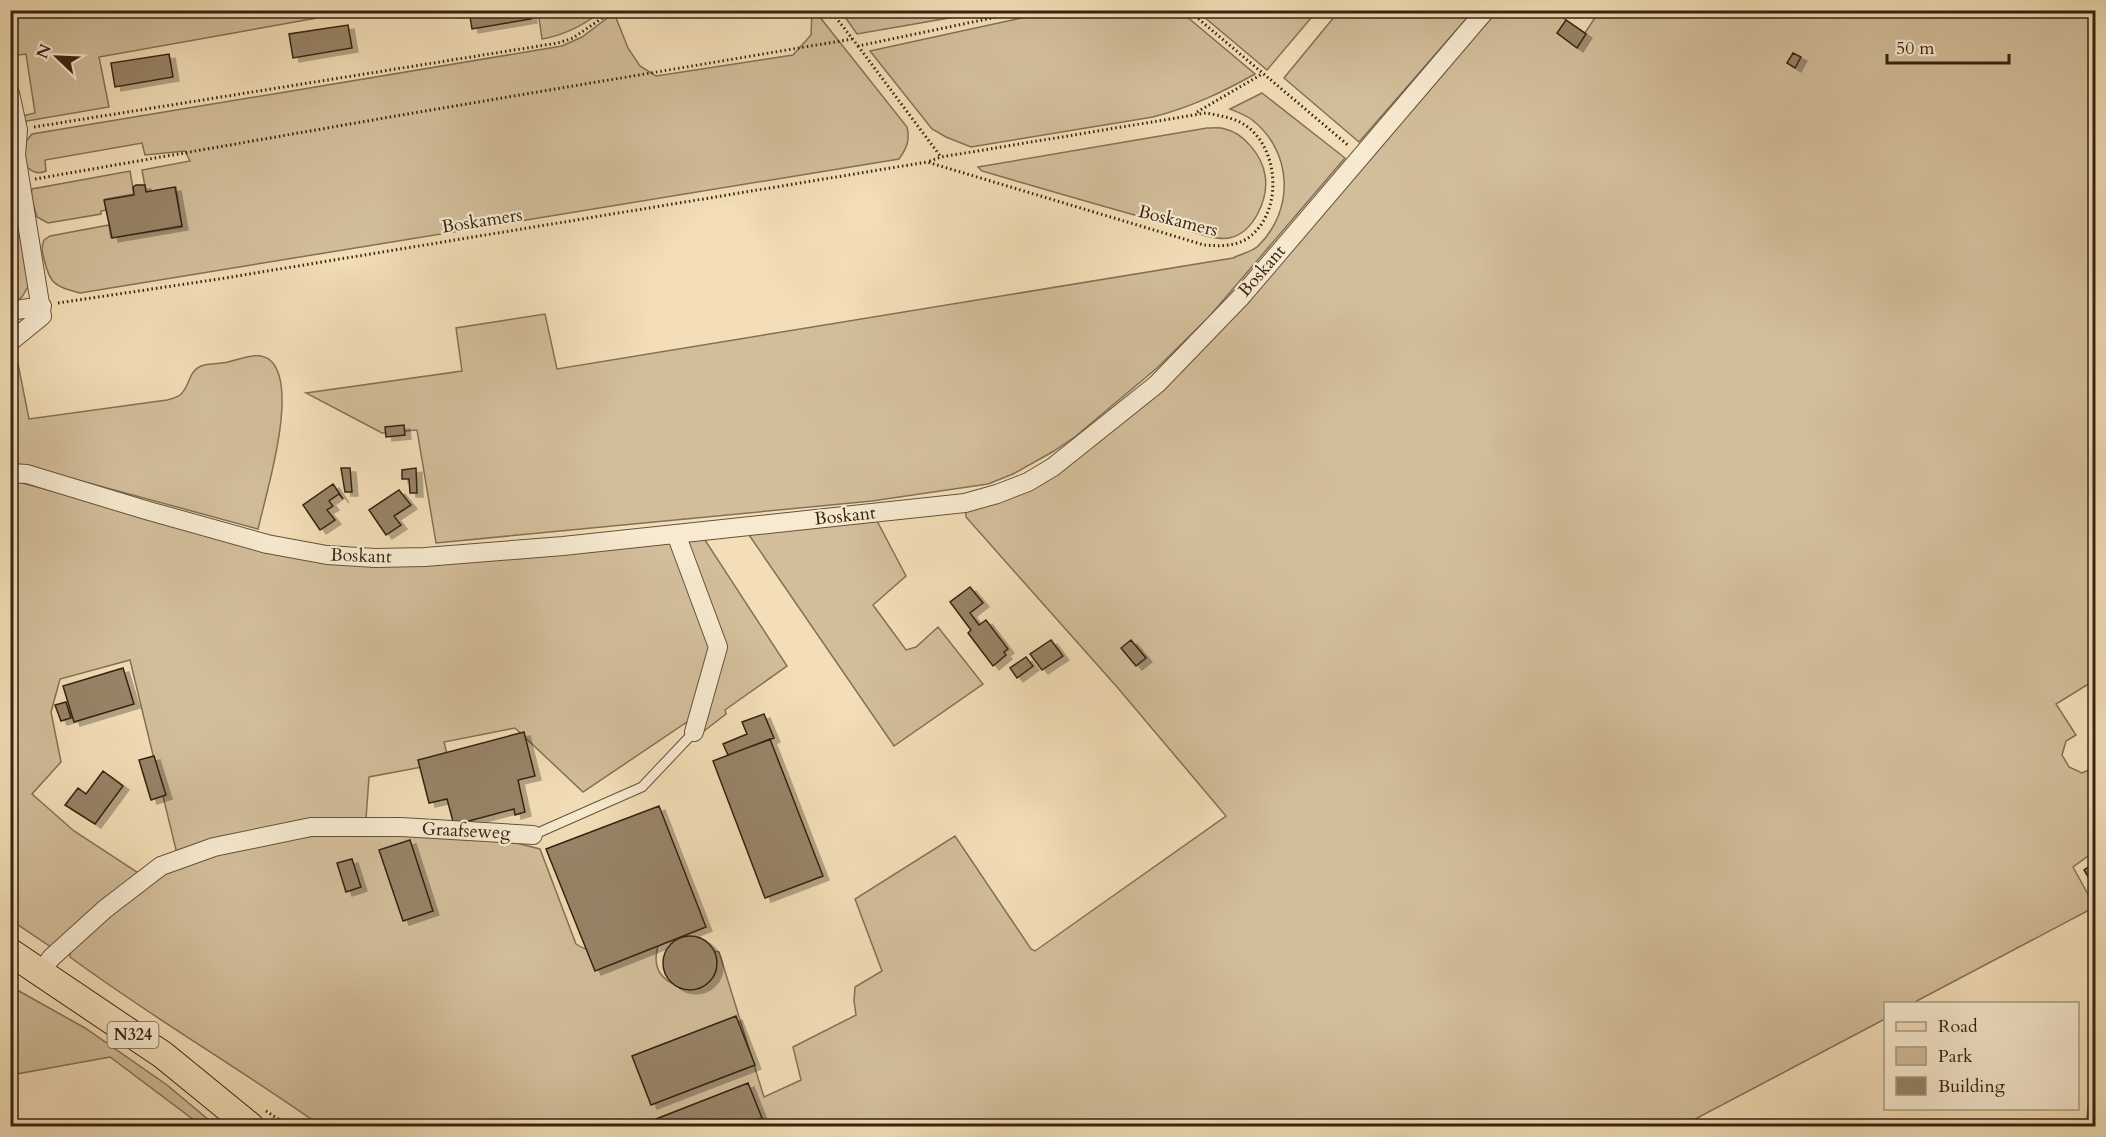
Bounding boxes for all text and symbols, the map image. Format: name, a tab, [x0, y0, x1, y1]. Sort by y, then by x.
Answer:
north arrow	[27, 27, 87, 87]
scale bar	[1887, 27, 2008, 65]
text: 50 m	[1896, 36, 1935, 61]
text: N	[31, 41, 57, 62]
street label: Boskamers	[1135, 199, 1221, 243]
street label: Boskamers	[440, 202, 524, 240]
street label: Boskant	[1232, 239, 1292, 302]
street label: Boskant	[813, 500, 877, 532]
street label: Boskant	[330, 542, 392, 570]
street label: Graafseweg	[421, 816, 512, 846]
legend	[1884, 1002, 2079, 1110]
text: Road	[1938, 1014, 1978, 1039]
road number: N324	[108, 1022, 158, 1048]
text: Park	[1938, 1044, 1973, 1069]
text: Building	[1938, 1074, 2006, 1099]

